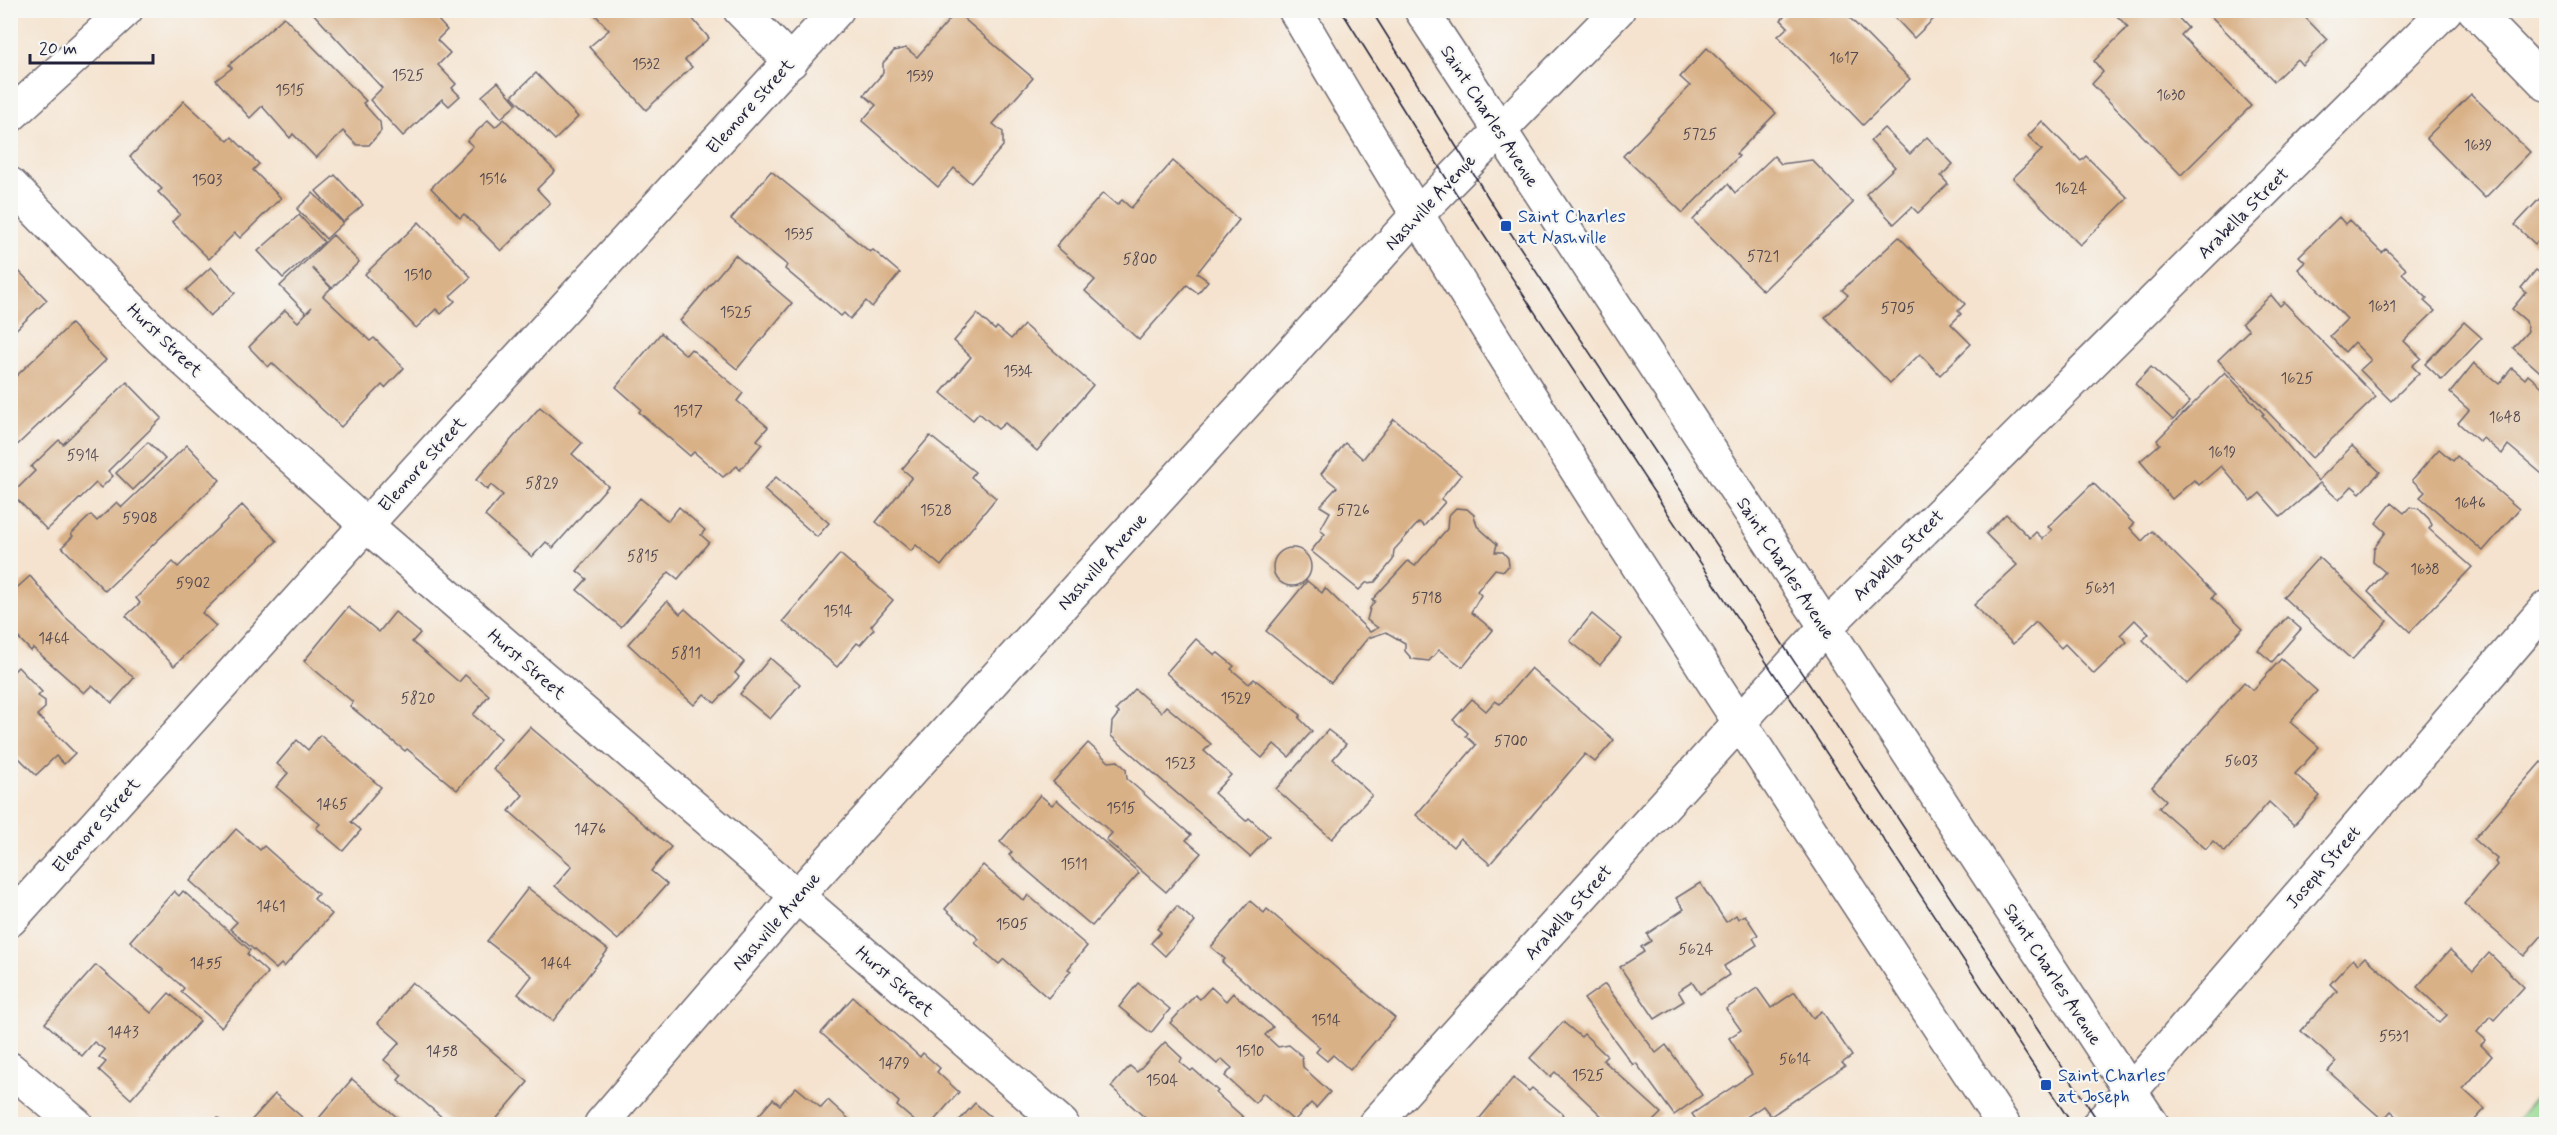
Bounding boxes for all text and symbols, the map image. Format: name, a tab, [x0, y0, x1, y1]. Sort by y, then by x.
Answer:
scale bar	[30, 27, 153, 65]
text: 20 m	[39, 37, 77, 61]
street label: Saint Charles Avenue	[1434, 41, 1544, 192]
house number: 1617	[1829, 49, 1859, 69]
street label: Eleonore Street	[701, 53, 800, 160]
house number: 1532	[632, 55, 660, 75]
house number: 1525	[392, 66, 424, 86]
house number: 1539	[906, 67, 934, 87]
house number: 1515	[275, 81, 305, 101]
house number: 1630	[2156, 86, 2186, 106]
house number: 5725	[1683, 125, 1717, 145]
house number: 1639	[2464, 136, 2492, 156]
street label: Nashville Avenue	[1380, 149, 1482, 256]
street label: Arabella Street	[2193, 163, 2295, 265]
house number: 1516	[479, 170, 507, 190]
house number: 1503	[192, 171, 222, 191]
house number: 1624	[2055, 179, 2088, 199]
place label: Saint Charles at Nashville	[1518, 205, 1626, 250]
marker: Saint Charles at Nashville	[1499, 219, 1513, 233]
house number: 1535	[784, 225, 814, 245]
house number: 5721	[1747, 247, 1779, 267]
house number: 5800	[1123, 250, 1157, 270]
house number: 1510	[404, 266, 432, 286]
house number: 1631	[2368, 297, 2396, 317]
street label: Hurst Street	[121, 298, 208, 383]
house number: 5705	[1881, 299, 1915, 319]
house number: 1525	[720, 303, 752, 323]
house number: 1534	[1003, 362, 1033, 382]
house number: 1625	[2281, 369, 2313, 389]
house number: 1517	[673, 402, 703, 422]
house number: 1648	[2489, 408, 2521, 428]
street label: Eleonore Street	[373, 411, 472, 518]
house number: 1619	[2208, 443, 2236, 463]
house number: 5914	[67, 446, 100, 466]
house number: 5829	[525, 474, 559, 494]
street label: Saint Charles Avenue	[1730, 493, 1840, 644]
house number: 1646	[2454, 494, 2486, 514]
house number: 1528	[920, 501, 952, 521]
house number: 5726	[1336, 501, 1370, 521]
street label: Arabella Street	[1848, 505, 1950, 607]
street label: Nashville Avenue	[1052, 508, 1153, 616]
house number: 5908	[122, 509, 158, 529]
house number: 5815	[627, 547, 659, 567]
house number: 1638	[2410, 560, 2440, 580]
house number: 5902	[176, 574, 210, 594]
house number: 5631	[2085, 579, 2115, 599]
house number: 5718	[1412, 589, 1442, 609]
house number: 1514	[823, 602, 853, 622]
street label: Hurst Street	[482, 624, 571, 706]
house number: 1464	[38, 629, 70, 649]
house number: 5811	[671, 644, 701, 664]
house number: 5820	[401, 689, 435, 709]
house number: 1529	[1220, 689, 1252, 709]
house number: 5700	[1494, 732, 1528, 752]
house number: 5603	[2224, 752, 2258, 772]
house number: 1523	[1165, 754, 1195, 774]
street label: Eleonore Street	[47, 772, 146, 879]
house number: 1465	[316, 795, 348, 815]
house number: 1515	[1106, 799, 1136, 819]
house number: 1476	[574, 820, 606, 840]
street label: Joseph Street	[2281, 821, 2367, 914]
house number: 1511	[1060, 855, 1088, 875]
street label: Arabella Street	[1520, 860, 1618, 965]
street label: Nashville Avenue	[727, 867, 826, 976]
house number: 1461	[256, 897, 286, 917]
street label: Saint Charles Avenue	[1997, 899, 2107, 1050]
house number: 1505	[996, 915, 1028, 935]
house number: 5624	[1679, 940, 1714, 960]
street label: Hurst Street	[850, 941, 939, 1023]
house number: 1455	[189, 954, 223, 974]
house number: 1464	[540, 954, 572, 974]
house number: 1514	[1311, 1011, 1341, 1031]
house number: 1443	[107, 1023, 139, 1043]
house number: 5531	[2379, 1027, 2409, 1047]
house number: 1458	[426, 1042, 458, 1062]
house number: 1510	[1236, 1042, 1264, 1062]
house number: 5614	[1779, 1050, 1811, 1070]
house number: 1479	[878, 1054, 910, 1074]
place label: Saint Charles at Joseph	[2058, 1064, 2166, 1109]
house number: 1525	[1572, 1066, 1604, 1086]
house number: 1504	[1146, 1071, 1178, 1091]
marker: Saint Charles at Joseph	[2039, 1078, 2053, 1092]

